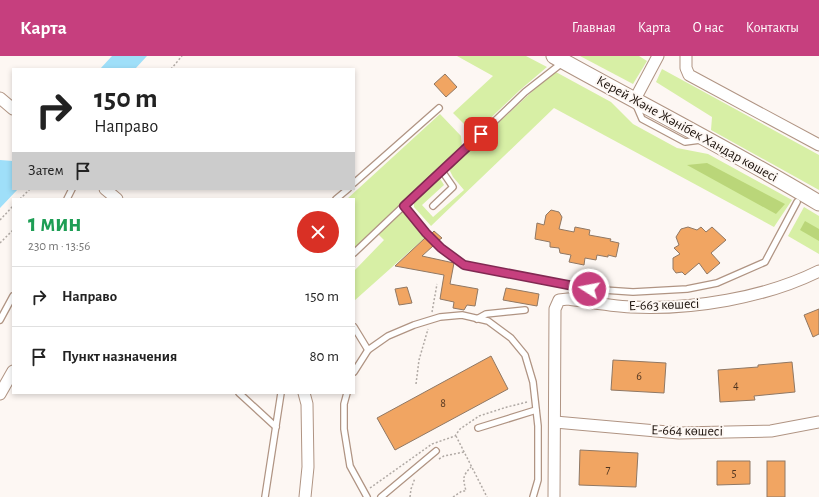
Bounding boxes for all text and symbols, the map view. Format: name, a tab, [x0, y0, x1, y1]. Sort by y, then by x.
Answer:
text: Карта	[20, 19, 67, 38]
text: Главная	[572, 21, 616, 35]
text: Карта	[638, 21, 671, 35]
text: О нас	[693, 21, 724, 35]
text: Контакты	[746, 21, 799, 35]
street label: Керей Және Жәнібек Хандар көшесі	[594, 73, 780, 185]
icon: right	[28, 84, 80, 136]
text: 150 m	[94, 85, 158, 113]
pin	[464, 117, 498, 151]
text: Направо	[94, 118, 158, 136]
icon: arrive	[470, 123, 492, 145]
icon: arrive	[72, 160, 94, 182]
text: Затем	[28, 163, 64, 178]
button: close	[297, 211, 339, 253]
text: 1 мин	[28, 212, 82, 236]
text: 230 m · 13:56	[28, 240, 90, 253]
position arrow	[568, 268, 610, 310]
icon: right	[28, 286, 50, 308]
text: Направо	[62, 289, 117, 304]
text: 150 m	[305, 289, 339, 304]
street label: Е-663 көшесі	[628, 297, 700, 313]
icon: arrive	[28, 346, 50, 368]
text: Пункт назначения	[62, 349, 177, 364]
text: 80 m	[309, 349, 339, 364]
house number: 6	[636, 370, 642, 382]
house number: 4	[733, 379, 739, 391]
house number: 8	[440, 397, 446, 409]
street label: Е-664 көшесі	[651, 423, 723, 439]
house number: 7	[605, 463, 611, 475]
house number: 5	[731, 467, 737, 479]

